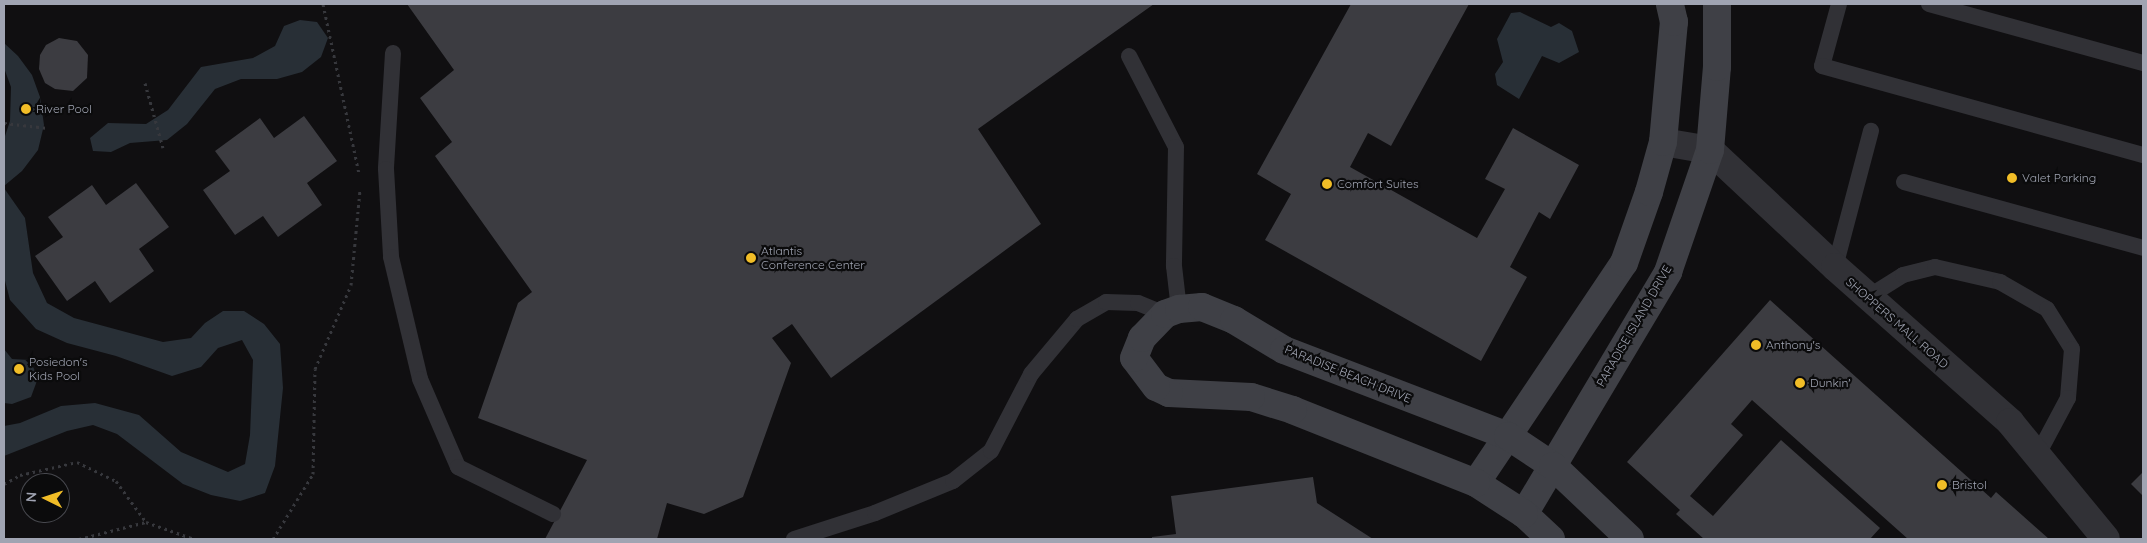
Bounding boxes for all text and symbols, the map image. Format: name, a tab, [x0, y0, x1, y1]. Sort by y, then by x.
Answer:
place label: River Pool	[36, 102, 92, 116]
marker: River Pool	[20, 103, 32, 115]
place label: Valet Parking	[2022, 171, 2096, 185]
marker: Valet Parking	[2006, 172, 2018, 184]
place label: Comfort Suites	[1337, 177, 1419, 191]
marker: Comfort Suites	[1321, 178, 1333, 190]
place label: Atlantis Conference Center	[761, 244, 865, 272]
marker: Atlantis Conference Center	[745, 252, 757, 264]
street label: PARADISE ISLAND DRIVE	[1593, 263, 1675, 389]
street label: SHOPPERS MALL ROAD	[1843, 275, 1951, 371]
place label: Anthony's	[1766, 338, 1820, 352]
marker: Anthony's	[1750, 339, 1762, 351]
street label: PARADISE BEACH DRIVE	[1283, 342, 1413, 406]
place label: Posiedon's Kids Pool	[29, 355, 88, 383]
marker: Posiedon's Kids Pool	[13, 363, 25, 375]
place label: Dunkin'	[1810, 376, 1851, 390]
marker: Dunkin'	[1794, 377, 1806, 389]
north arrow	[20, 473, 70, 523]
place label: Bristol	[1952, 478, 1987, 492]
marker: Bristol	[1936, 479, 1948, 491]
text: N	[22, 491, 40, 503]

